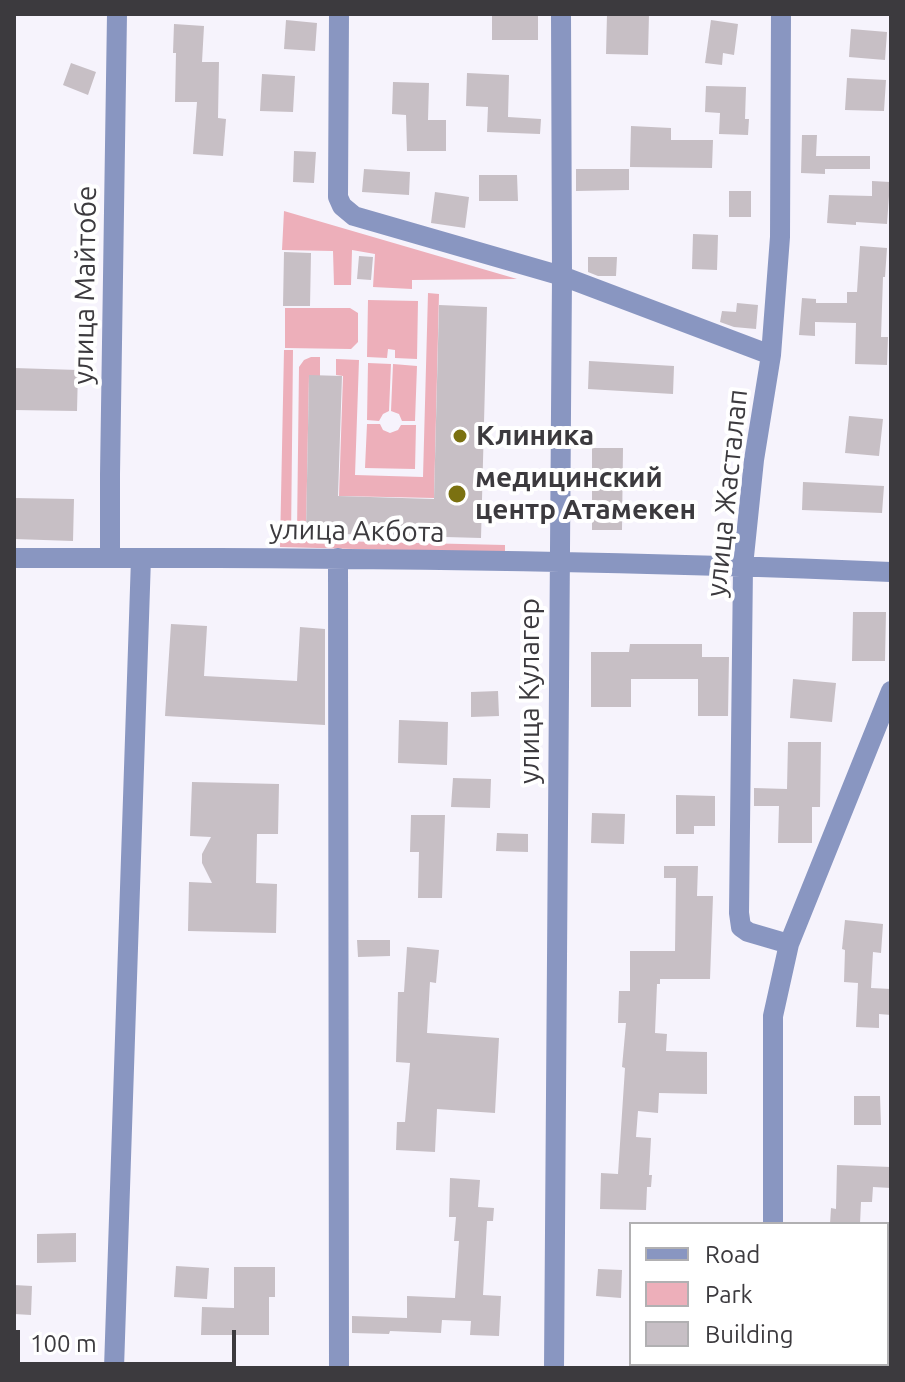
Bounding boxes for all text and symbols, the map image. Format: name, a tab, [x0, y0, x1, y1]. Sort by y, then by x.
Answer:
street label: улица Майтобе	[66, 185, 104, 385]
street label: улица Жасталап	[699, 388, 755, 598]
place label: Клиника	[476, 419, 594, 453]
marker: Клиника	[451, 427, 469, 445]
place label: медицинский центр Атамекен	[475, 461, 696, 527]
marker: медицинский центр Атамекен	[446, 483, 468, 505]
street label: улица Акбота	[269, 513, 445, 549]
street label: улица Кулагер	[513, 598, 547, 784]
legend	[629, 1222, 889, 1366]
text: Road	[705, 1241, 760, 1268]
text: Park	[705, 1281, 753, 1308]
scale bar	[20, 1314, 240, 1364]
text: Building	[705, 1321, 793, 1348]
text: 100 m	[30, 1330, 97, 1357]

